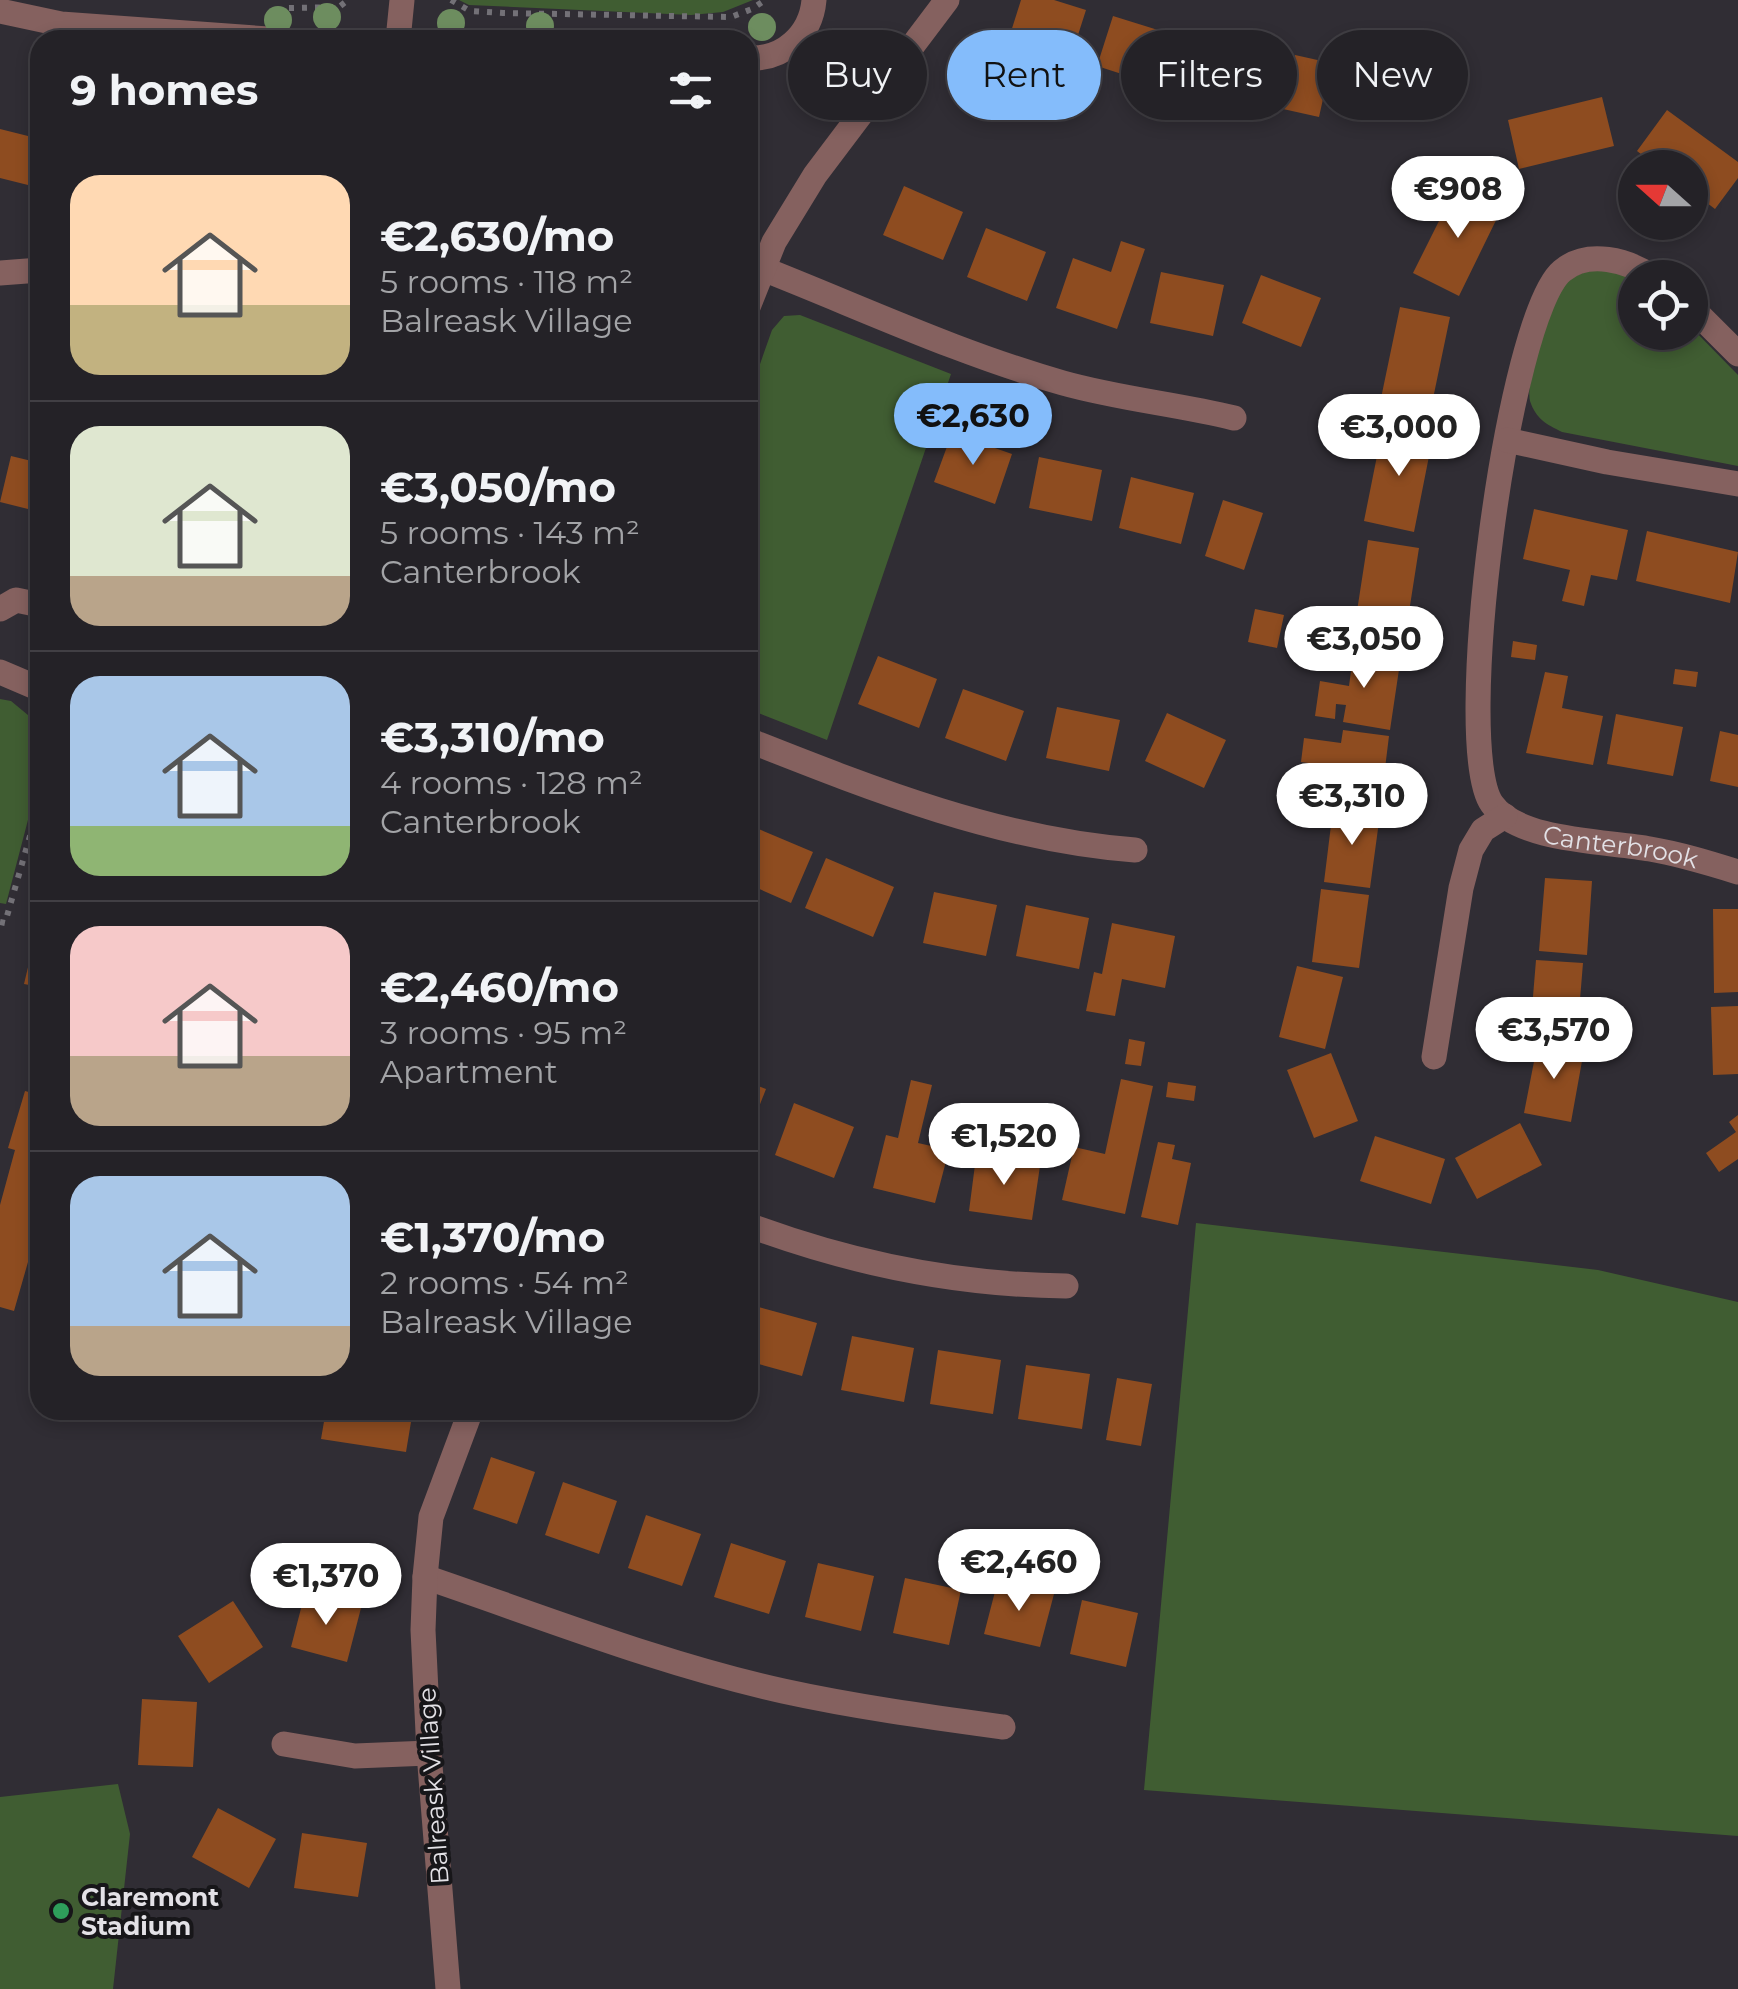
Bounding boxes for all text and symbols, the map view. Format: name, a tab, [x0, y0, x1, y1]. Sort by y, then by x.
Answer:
chip: Buy	[788, 30, 927, 120]
chip: Rent	[947, 30, 1101, 120]
chip: Filters	[1121, 30, 1297, 120]
chip: New	[1317, 30, 1468, 120]
icon: filters	[663, 63, 718, 118]
text: 9 homes	[70, 64, 258, 116]
north arrow	[1618, 150, 1708, 240]
map controls	[1618, 150, 1708, 350]
pin: €908	[1399, 156, 1517, 241]
text: €908	[1414, 169, 1502, 208]
text: €2,630/mo	[380, 210, 614, 262]
icon: home	[150, 215, 270, 335]
button: locate	[1618, 260, 1708, 350]
text: 5 rooms · 118 m²	[380, 262, 633, 301]
text: Balreask Village	[380, 301, 633, 340]
pin: €2,630	[892, 383, 1054, 468]
pin: €3,000	[1318, 394, 1480, 479]
text: €2,630	[916, 396, 1030, 435]
text: €3,000	[1340, 407, 1458, 446]
text: €3,050/mo	[380, 461, 616, 513]
icon: home	[150, 466, 270, 586]
text: 5 rooms · 143 m²	[380, 513, 640, 552]
text: Canterbrook	[380, 552, 581, 591]
pin: €3,050	[1283, 606, 1445, 691]
text: €3,050	[1306, 619, 1422, 658]
text: €3,310/mo	[380, 711, 605, 763]
icon: home	[150, 716, 270, 836]
text: 4 rooms · 128 m²	[380, 763, 643, 802]
pin: €3,310	[1271, 763, 1433, 848]
text: €3,310	[1299, 776, 1405, 815]
text: Canterbrook	[380, 802, 581, 841]
street label: Canterbrook	[1540, 819, 1702, 874]
text: €2,460/mo	[380, 961, 619, 1013]
icon: home	[150, 966, 270, 1086]
pin: €3,570	[1473, 997, 1635, 1082]
text: €3,570	[1498, 1010, 1610, 1049]
text: 3 rooms · 95 m²	[380, 1013, 627, 1052]
text: Apartment	[380, 1052, 558, 1091]
pin: €1,520	[923, 1103, 1085, 1188]
text: €1,520	[951, 1116, 1057, 1155]
text: €1,370/mo	[380, 1211, 605, 1263]
icon: home	[150, 1216, 270, 1336]
text: 2 rooms · 54 m²	[380, 1263, 629, 1302]
text: Balreask Village	[380, 1302, 633, 1341]
pin: €2,460	[938, 1529, 1100, 1614]
text: €2,460	[960, 1542, 1078, 1581]
pin: €1,370	[245, 1543, 407, 1628]
text: €1,370	[272, 1556, 380, 1595]
street label: Balreask Village	[411, 1687, 455, 1885]
place label: Claremont Stadium	[81, 1882, 219, 1941]
marker: Claremont Stadium	[50, 1900, 72, 1922]

